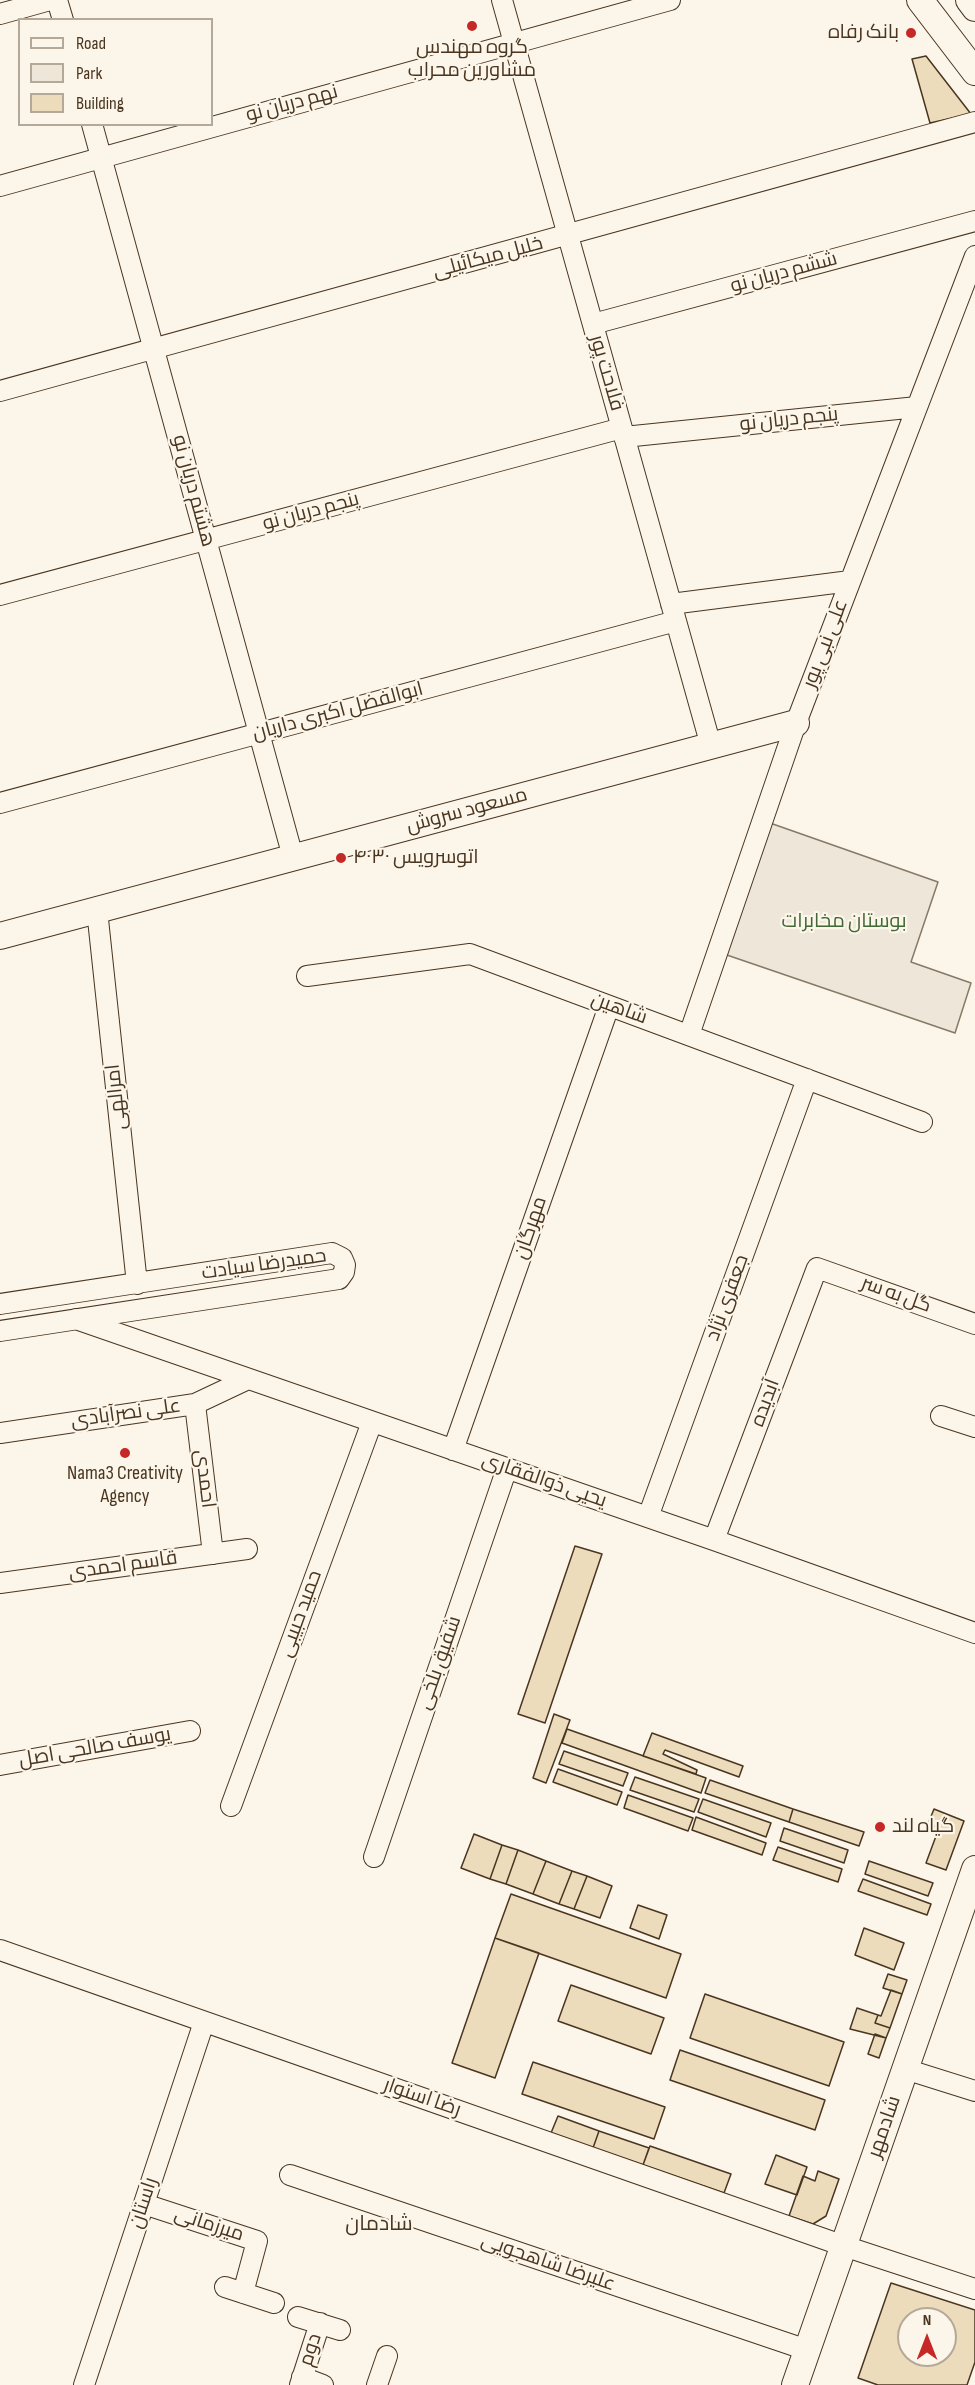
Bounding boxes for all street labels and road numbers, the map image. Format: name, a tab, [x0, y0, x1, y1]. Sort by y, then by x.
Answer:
street label: نهم دریان‌ نو	[243, 80, 341, 128]
street label: خلیل میکائیلی	[430, 232, 546, 284]
street label: ششم دریان نو	[728, 247, 840, 299]
street label: فلاحت پور	[584, 332, 628, 414]
street label: پنجم دریان‌ نو	[738, 403, 840, 437]
street label: هشتم دریان‌ نو	[167, 432, 219, 550]
street label: پنجم دریان‌ نو	[260, 488, 362, 536]
street label: علی نبی پور	[798, 596, 854, 692]
street label: ابوالفضل اکبری داریان	[250, 678, 426, 746]
street label: مسعود سروش	[404, 783, 530, 839]
street label: شاهین	[588, 988, 650, 1030]
street label: امرالهی	[102, 1063, 132, 1131]
street label: مهرگان	[509, 1193, 553, 1263]
street label: حمیدرضا سیادت	[200, 1244, 328, 1286]
street label: جعفری نژاد	[701, 1252, 755, 1344]
street label: گل به سر	[858, 1271, 934, 1319]
street label: آبدیده	[746, 1376, 786, 1430]
street label: علی نصرآبادی	[69, 1394, 183, 1434]
street label: احمدی	[189, 1448, 219, 1510]
street label: یحیی ذوالفقاری	[479, 1448, 609, 1514]
street label: قاسم احمدی	[67, 1546, 179, 1586]
street label: حمید حبیبی	[274, 1567, 328, 1661]
street label: شفیق بلخی	[413, 1613, 467, 1713]
street label: یوسف صالحی اصل	[17, 1723, 173, 1773]
street label: رضا استوار	[380, 2074, 464, 2122]
street label: شادمهر	[863, 2093, 907, 2161]
street label: راستان	[125, 2174, 163, 2232]
street label: میرزمانی	[171, 2203, 247, 2247]
street label: علیرضا شاهجویی	[478, 2229, 618, 2297]
street label: دوم	[294, 2331, 328, 2369]

